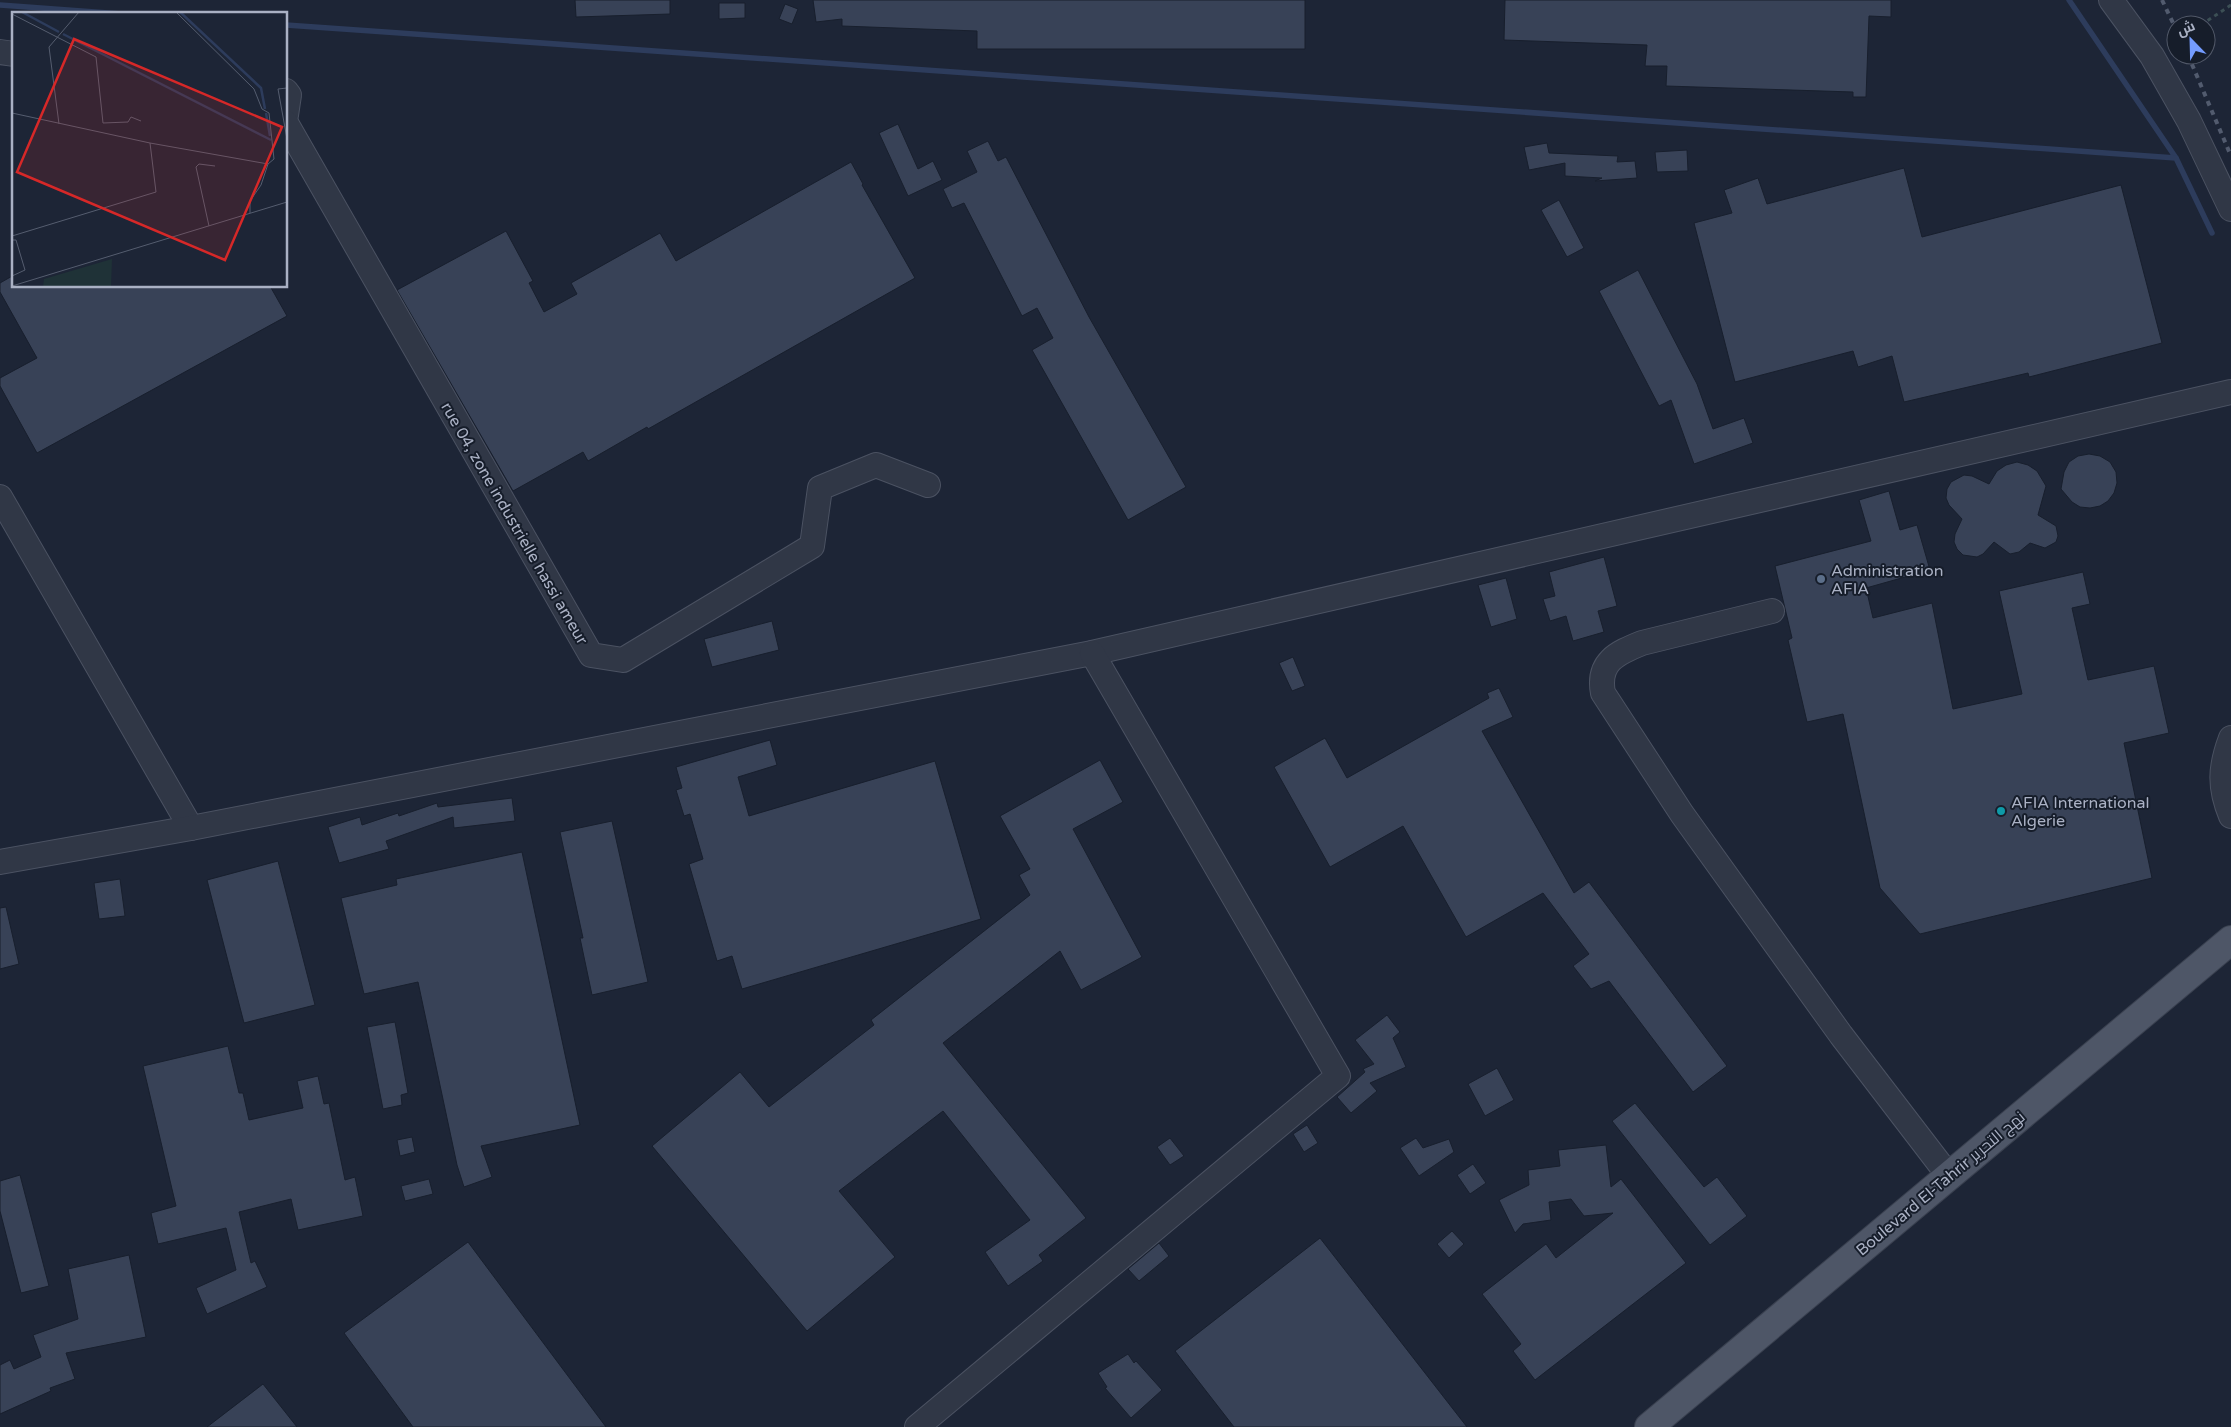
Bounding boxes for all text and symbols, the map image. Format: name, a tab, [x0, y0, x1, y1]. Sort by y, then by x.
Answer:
inset map	[12, 12, 288, 288]
north arrow	[2166, 15, 2216, 65]
text: ش	[2175, 17, 2198, 40]
street label: rue 04, zone industrielle hassi ameur	[436, 399, 592, 649]
place label: Administration AFIA	[1831, 561, 1943, 599]
marker: Administration AFIA	[1815, 573, 1827, 585]
place label: AFIA International Algerie	[2011, 793, 2150, 831]
marker: AFIA International Algerie	[1995, 805, 2007, 817]
street label: Boulevard El-Tahrir نهج التحرير	[1852, 1107, 2030, 1261]

